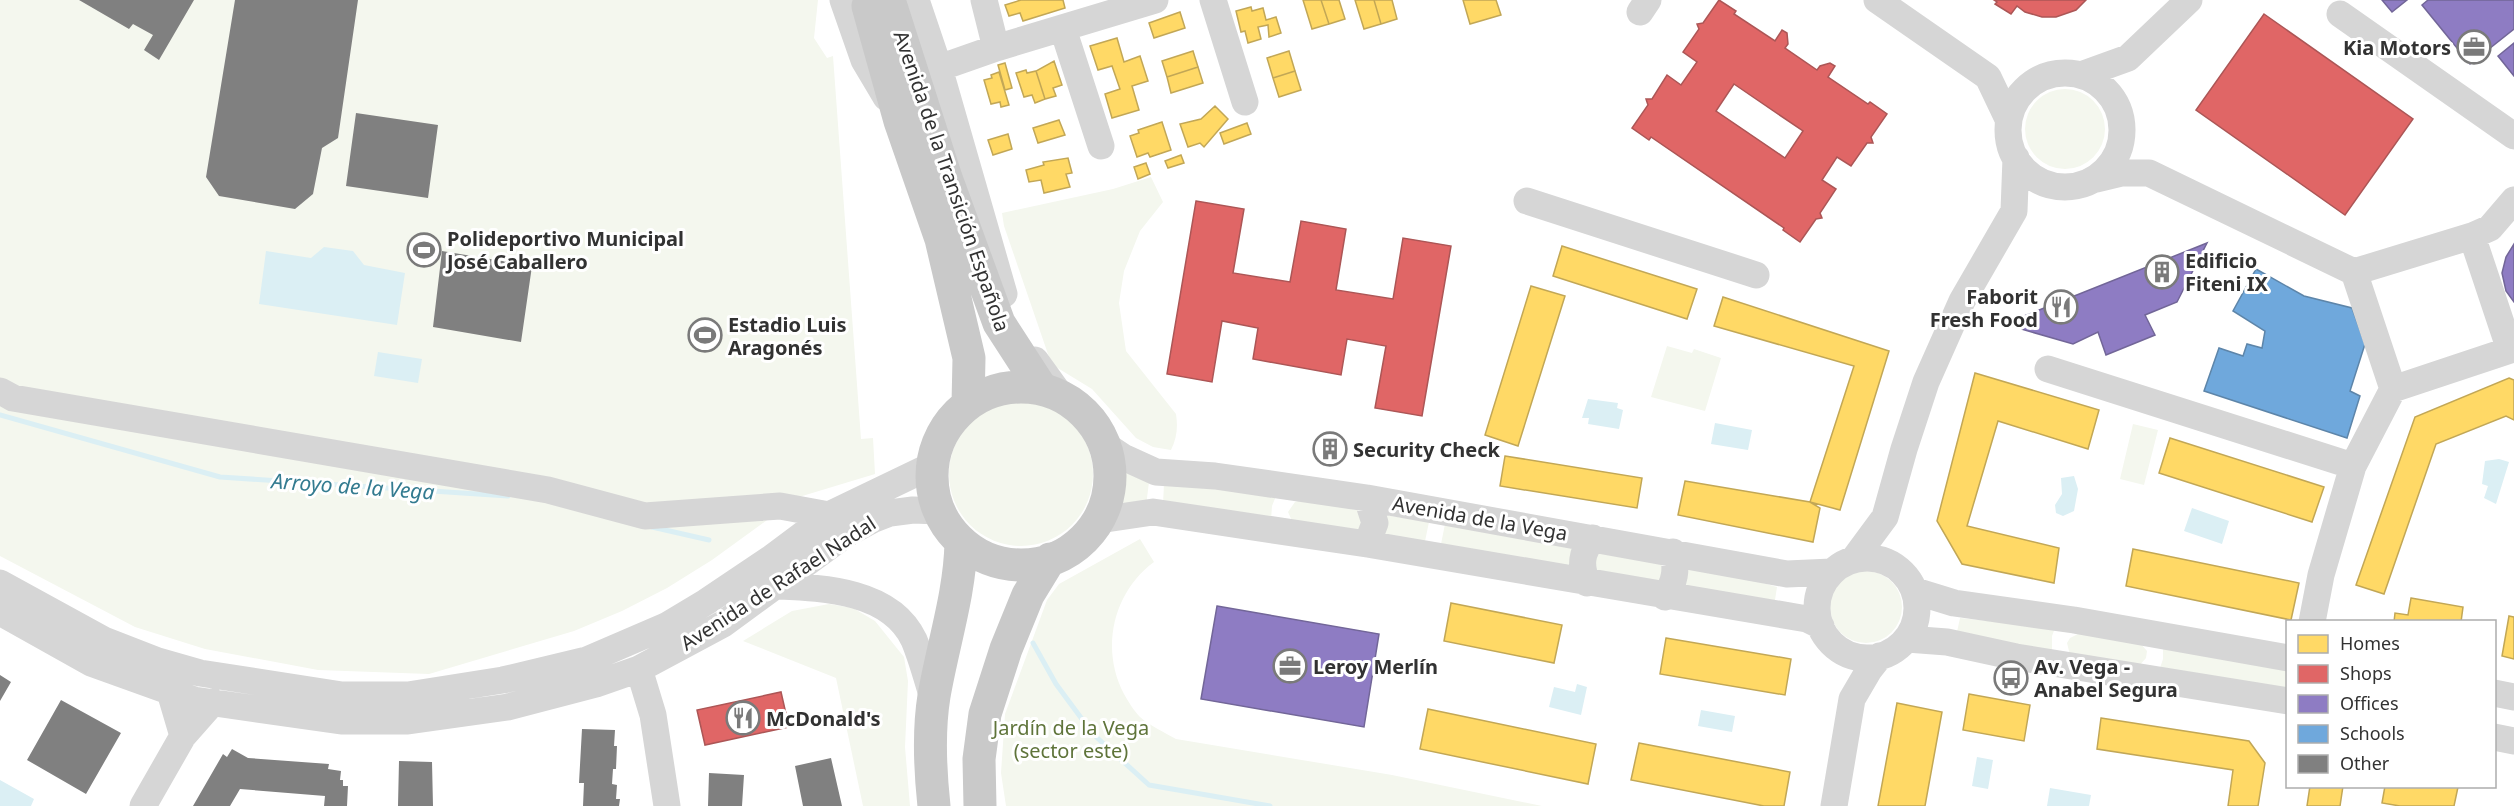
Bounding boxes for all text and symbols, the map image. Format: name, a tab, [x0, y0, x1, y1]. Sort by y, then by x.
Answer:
street label: Avenida de la Transición Española	[888, 27, 1016, 335]
office icon: Kia Motors	[2456, 29, 2492, 65]
place label: Kia Motors	[2343, 34, 2451, 61]
place label: Polideportivo Municipal José Caballero	[445, 225, 684, 275]
sports icon: Polideportivo Municipal José Caballero	[406, 232, 442, 268]
place label: Edificio Fiteni IX	[2185, 247, 2269, 297]
building icon: Edificio Fiteni IX	[2144, 254, 2180, 290]
place label: Faborit Fresh Food	[1930, 283, 2038, 333]
restaurant icon: Faborit Fresh Food	[2043, 289, 2079, 325]
place label: Estadio Luis Aragonés	[728, 311, 846, 361]
sports icon: Estadio Luis Aragonés	[687, 317, 723, 353]
building icon: Security Check	[1312, 431, 1348, 467]
place label: Security Check	[1353, 436, 1501, 463]
water label: Arroyo de la Vega	[269, 466, 435, 506]
street label: Avenida de la Vega	[1390, 489, 1570, 547]
street label: Avenida de Rafael Nadal	[675, 510, 881, 656]
legend	[2286, 620, 2496, 788]
text: Homes	[2340, 631, 2400, 655]
office icon: Leroy Merlín	[1272, 648, 1308, 684]
place label: Leroy Merlín	[1313, 653, 1438, 680]
place label: Av. Vega - Anabel Segura	[2034, 653, 2178, 703]
bus stop icon: Av. Vega - Anabel Segura	[1993, 660, 2029, 696]
text: Shops	[2340, 661, 2392, 685]
text: Offices	[2340, 691, 2399, 715]
restaurant icon: McDonald's	[725, 700, 761, 736]
place label: McDonald's	[766, 705, 881, 732]
park label: Jardín de la Vega (sector este)	[991, 714, 1149, 764]
text: Schools	[2340, 721, 2405, 745]
text: Other	[2340, 751, 2390, 775]

